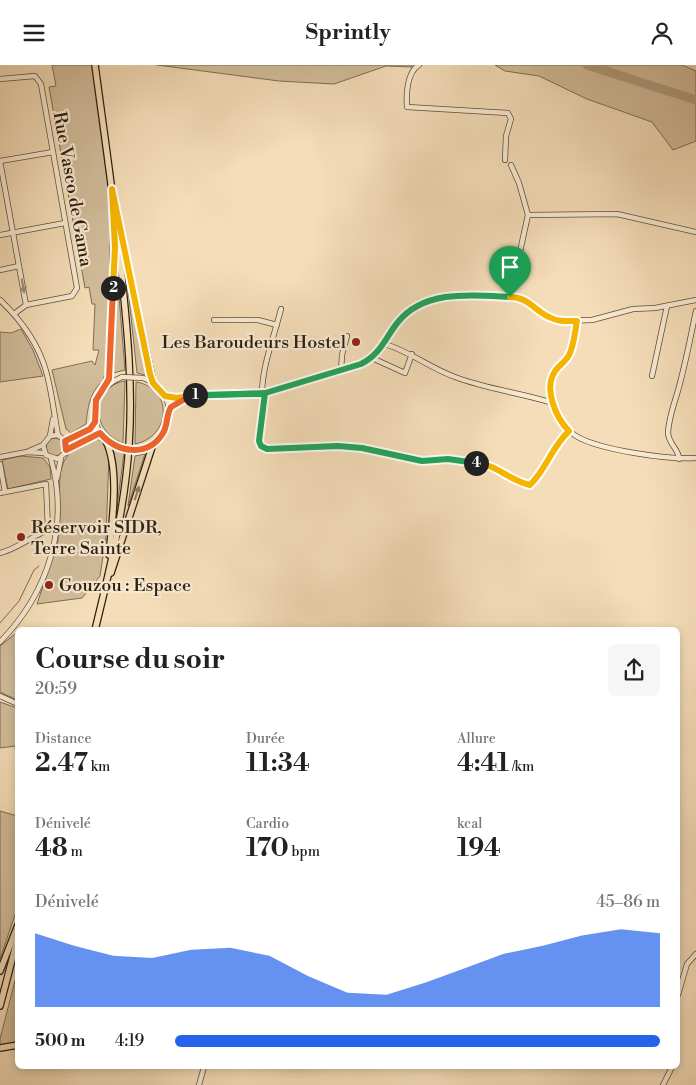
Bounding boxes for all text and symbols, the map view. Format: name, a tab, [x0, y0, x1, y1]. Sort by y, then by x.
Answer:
icon: menu	[20, 19, 48, 47]
text: Sprintly	[305, 19, 391, 46]
icon: person	[648, 19, 676, 47]
street label: Rue Vasco de Gama	[48, 110, 98, 269]
pin	[489, 246, 531, 297]
icon: arrive	[496, 253, 524, 281]
pin: 2	[100, 275, 126, 301]
one-way arrow	[19, 279, 27, 294]
text: 2	[109, 279, 118, 297]
place label: Les Baroudeurs Hostel	[162, 331, 347, 354]
marker: Les Baroudeurs Hostel	[350, 336, 362, 348]
pin: 1	[182, 383, 208, 407]
text: 1	[192, 386, 199, 404]
pin: 4	[464, 451, 488, 475]
text: 4	[472, 454, 481, 472]
one-way arrow	[134, 486, 141, 501]
place label: Réservoir SIDR, Terre Sainte	[31, 516, 162, 560]
marker: Réservoir SIDR, Terre Sainte	[15, 531, 27, 543]
place label: Gouzou : Espace	[59, 574, 191, 597]
marker: Gouzou : Espace	[43, 579, 55, 591]
text: Course du soir	[35, 642, 225, 677]
button: share	[608, 644, 660, 696]
text: 20:59	[35, 679, 77, 699]
text: Distance	[35, 730, 92, 748]
text: Durée	[246, 730, 285, 748]
text: Allure	[457, 730, 496, 748]
text: 2.47	[35, 748, 88, 779]
text: 11:34	[246, 748, 310, 779]
text: 4:41	[457, 748, 509, 779]
text: km	[88, 758, 110, 776]
text: /km	[509, 758, 534, 776]
text: Dénivelé	[35, 815, 91, 833]
text: Cardio	[246, 815, 289, 833]
text: kcal	[457, 815, 482, 833]
text: 48	[35, 833, 68, 864]
text: 170	[246, 833, 289, 864]
text: 194	[457, 833, 501, 864]
text: m	[68, 843, 83, 861]
text: bpm	[289, 843, 320, 861]
text: Dénivelé	[35, 892, 99, 912]
text: 45–86 m	[596, 892, 660, 912]
text: 500 m	[35, 1031, 85, 1051]
text: 4:19	[115, 1031, 144, 1051]

